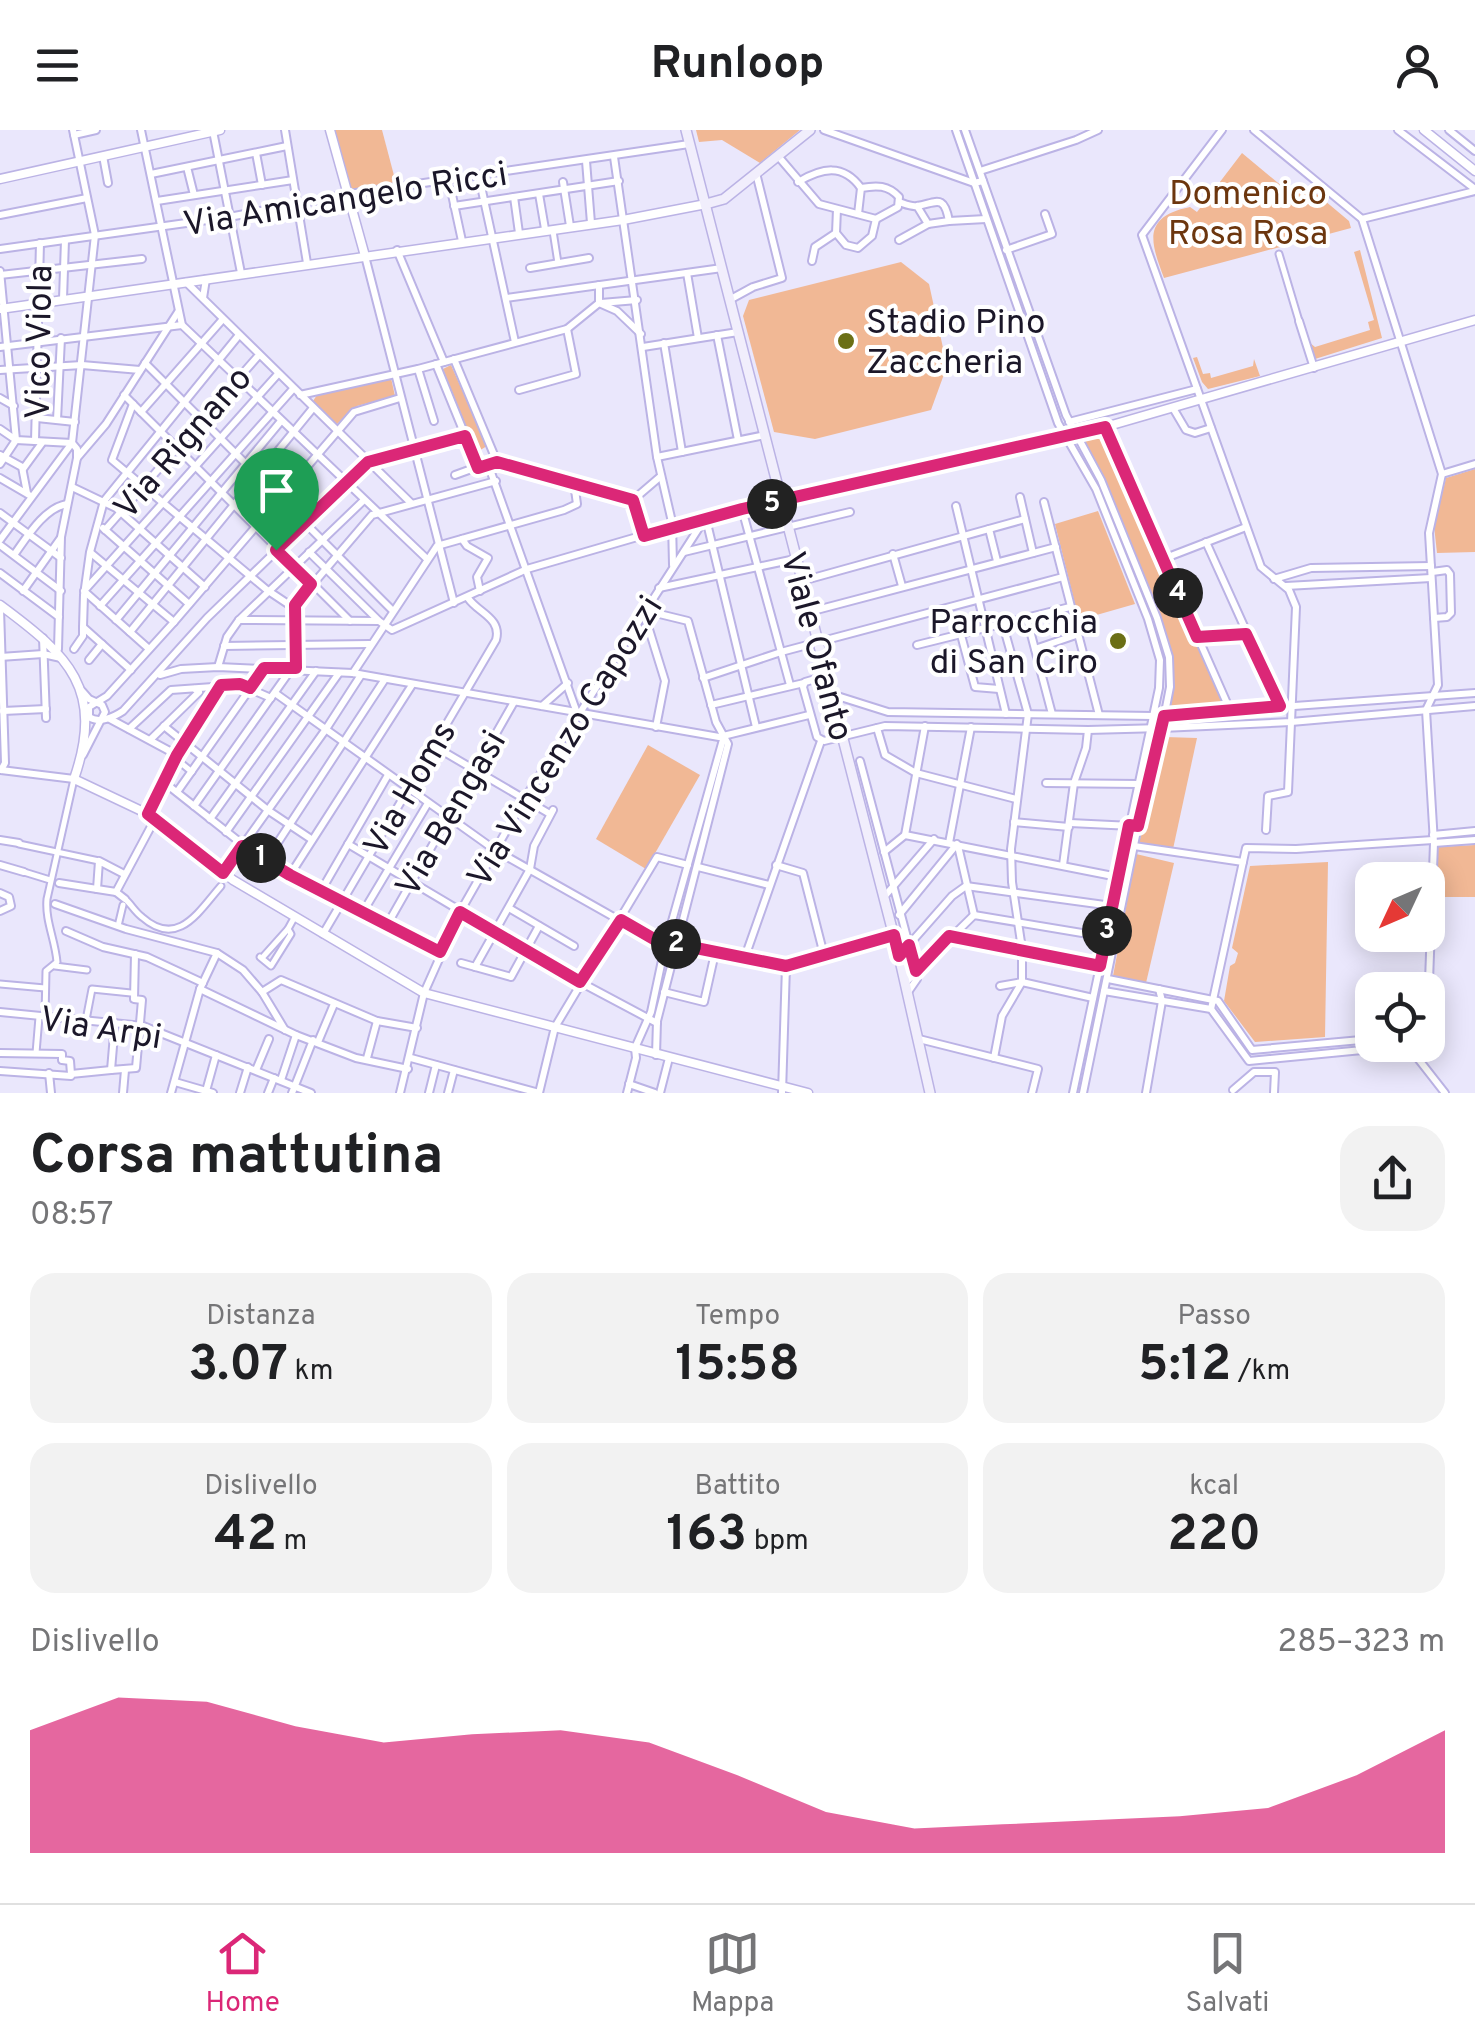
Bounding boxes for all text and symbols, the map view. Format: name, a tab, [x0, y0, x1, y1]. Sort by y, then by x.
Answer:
text: Runloop	[651, 37, 824, 94]
icon: menu	[30, 38, 85, 93]
icon: person	[1390, 38, 1445, 93]
street label: Via Amicangelo Ricci	[180, 154, 510, 248]
park label: Domenico Rosa Rosa	[1168, 173, 1328, 257]
street label: Vico Viola	[18, 264, 64, 420]
place label: Stadio Pino Zaccheria	[866, 302, 1045, 386]
marker: Stadio Pino Zaccheria	[835, 330, 857, 352]
street label: Via Rignano	[106, 358, 263, 530]
pin	[234, 448, 319, 551]
icon: arrive	[249, 463, 304, 518]
pin: 5	[747, 479, 797, 529]
text: 5	[763, 486, 781, 522]
street label: Viale Ofanto	[769, 547, 861, 746]
pin: 4	[1153, 568, 1203, 618]
text: 4	[1169, 575, 1187, 611]
street label: Via Vincenzo Capozzi	[459, 588, 674, 897]
place label: Parrocchia di San Ciro	[929, 602, 1098, 686]
marker: Parrocchia di San Ciro	[1107, 630, 1129, 652]
street label: Via Homs	[355, 714, 468, 865]
street label: Via Bengasi	[387, 724, 518, 905]
pin: 1	[236, 833, 286, 883]
text: 1	[255, 840, 267, 876]
north arrow	[1355, 862, 1445, 952]
map controls	[1355, 862, 1445, 1062]
pin: 3	[1082, 906, 1132, 956]
text: 3	[1099, 913, 1115, 949]
pin: 2	[651, 919, 701, 969]
text: 2	[667, 926, 685, 962]
button: locate	[1355, 972, 1445, 1062]
street label: Via Arpi	[36, 999, 165, 1061]
text: Corsa mattutina	[30, 1123, 443, 1193]
button: share	[1340, 1126, 1445, 1231]
text: 08:57	[30, 1196, 114, 1236]
text: Distanza	[206, 1299, 315, 1335]
text: Tempo	[695, 1299, 780, 1335]
text: Passo	[1177, 1299, 1251, 1335]
text: 3.07	[188, 1335, 288, 1398]
text: 15:58	[675, 1335, 800, 1398]
text: 5:12	[1138, 1335, 1231, 1398]
text: km	[288, 1354, 333, 1390]
text: /km	[1231, 1354, 1290, 1390]
text: Dislivello	[204, 1469, 318, 1505]
text: Battito	[694, 1469, 781, 1505]
text: kcal	[1189, 1469, 1239, 1505]
text: 42	[214, 1505, 277, 1568]
text: 163	[666, 1505, 747, 1568]
text: 220	[1167, 1505, 1261, 1568]
text: m	[277, 1524, 307, 1560]
text: bpm	[747, 1524, 809, 1560]
text: Dislivello	[30, 1623, 160, 1663]
text: 285–323 m	[1278, 1623, 1445, 1663]
tab: Home	[206, 1926, 280, 2022]
tab: Mappa	[691, 1926, 774, 2022]
tab: Salvati	[1185, 1926, 1269, 2022]

